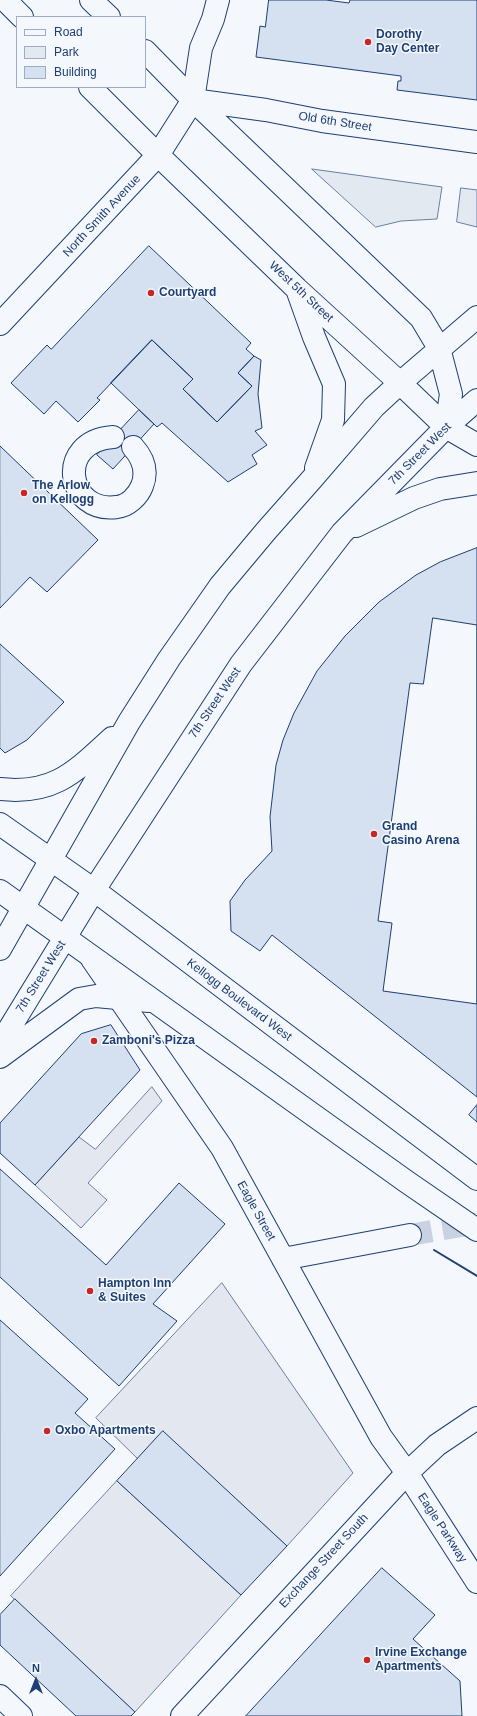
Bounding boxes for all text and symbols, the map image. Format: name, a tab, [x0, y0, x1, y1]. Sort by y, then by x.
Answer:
legend	[16, 16, 146, 88]
text: Road	[54, 25, 83, 39]
place label: Dorothy Day Center	[376, 28, 439, 56]
marker: Dorothy Day Center	[363, 37, 373, 47]
text: Park	[54, 45, 79, 59]
text: Building	[54, 65, 97, 79]
street label: Old 6th Street	[297, 109, 373, 135]
street label: North Smith Avenue	[60, 172, 144, 260]
street label: West 5th Street	[266, 259, 336, 325]
place label: Courtyard	[159, 286, 216, 300]
marker: Courtyard	[146, 288, 156, 298]
street label: 7th Street West	[386, 420, 454, 488]
place label: The Arlow on Kellogg	[32, 479, 94, 507]
marker: The Arlow on Kellogg	[19, 488, 29, 498]
street label: 7th Street West	[186, 665, 244, 741]
place label: Grand Casino Arena	[382, 820, 459, 848]
marker: Grand Casino Arena	[369, 829, 379, 839]
street label: 7th Street West	[13, 938, 69, 1016]
street label: Kellogg Boulevard West	[184, 956, 294, 1044]
place label: Zamboni's Pizza	[102, 1034, 195, 1048]
marker: Zamboni's Pizza	[89, 1036, 99, 1046]
street label: Eagle Street	[234, 1179, 278, 1243]
place label: Hampton Inn & Suites	[98, 1277, 171, 1305]
marker: Hampton Inn & Suites	[85, 1286, 95, 1296]
place label: Oxbo Apartments	[55, 1424, 156, 1438]
marker: Oxbo Apartments	[42, 1426, 52, 1436]
street label: Eagle Parkway	[414, 1491, 470, 1565]
street label: Exchange Street South	[277, 1511, 371, 1611]
place label: Irvine Exchange Apartments	[375, 1646, 467, 1674]
marker: Irvine Exchange Apartments	[362, 1655, 372, 1665]
north arrow	[16, 1660, 56, 1700]
text: N	[32, 1662, 40, 1674]

